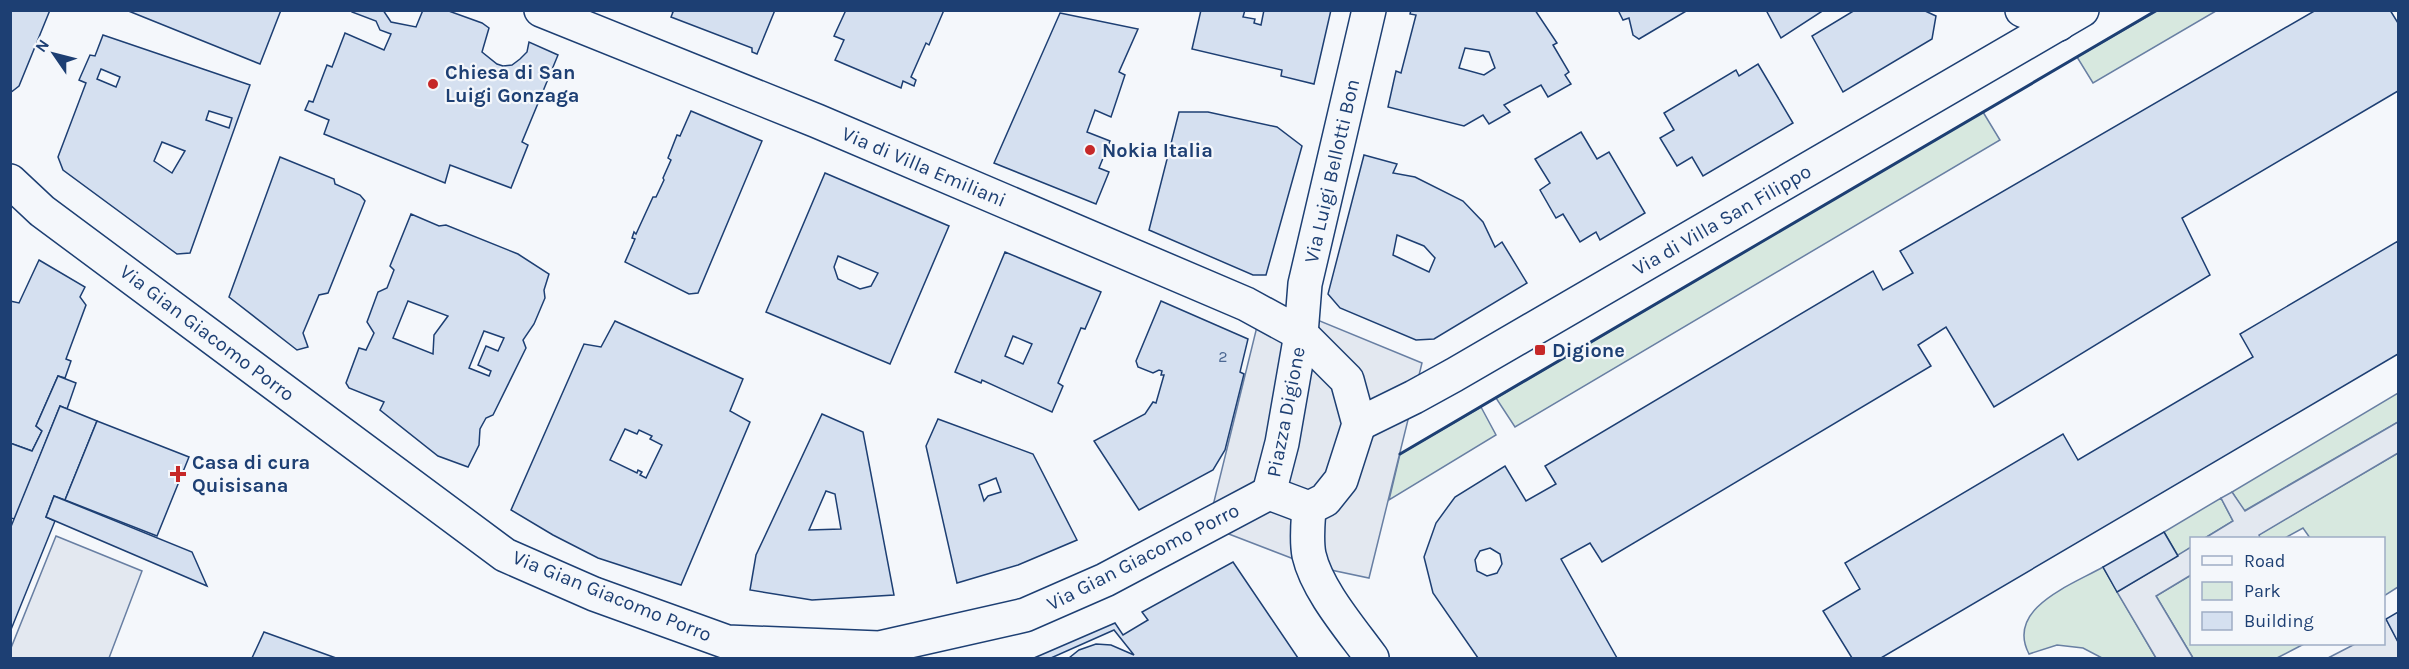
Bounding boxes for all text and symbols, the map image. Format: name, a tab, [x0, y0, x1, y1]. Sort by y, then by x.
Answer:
north arrow	[24, 24, 84, 84]
text: N	[31, 36, 53, 56]
place label: Chiesa di San Luigi Gonzaga	[445, 61, 580, 107]
marker: Chiesa di San Luigi Gonzaga	[426, 77, 440, 91]
street label: Via Luigi Bellotti Bon	[1300, 77, 1364, 265]
street label: Via di Villa Emiliani	[838, 122, 1010, 212]
place label: Nokia Italia	[1102, 139, 1213, 162]
marker: Nokia Italia	[1083, 143, 1097, 157]
street label: Via di Villa San Filippo	[1629, 160, 1815, 280]
street label: Via Gian Giacomo Porro	[115, 260, 299, 406]
place label: Digione	[1552, 339, 1625, 362]
marker: Digione	[1533, 343, 1547, 357]
street label: Piazza Digione	[1262, 345, 1310, 479]
house number: 2	[1218, 347, 1228, 366]
place label: Casa di cura Quisisana	[192, 451, 310, 497]
marker: Casa di cura Quisisana	[169, 465, 187, 483]
street label: Via Gian Giacomo Porro	[1043, 499, 1243, 615]
legend	[2190, 537, 2385, 645]
street label: Via Gian Giacomo Porro	[509, 546, 715, 646]
text: Road	[2244, 550, 2285, 572]
text: Park	[2244, 580, 2281, 602]
text: Building	[2244, 610, 2314, 632]

